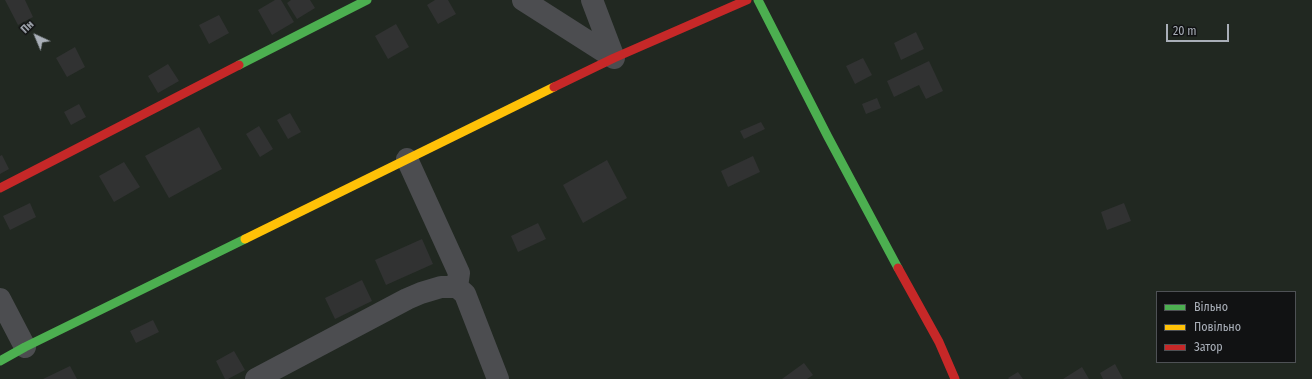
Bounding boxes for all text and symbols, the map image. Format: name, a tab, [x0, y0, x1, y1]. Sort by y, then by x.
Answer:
north arrow	[16, 16, 56, 56]
scale bar	[1168, 16, 1231, 42]
text: Пн	[18, 18, 36, 36]
text: 20 m	[1173, 24, 1197, 38]
legend	[1156, 291, 1296, 363]
text: Вільно	[1194, 300, 1228, 314]
text: Повільно	[1194, 320, 1241, 334]
text: Затор	[1194, 340, 1223, 354]

